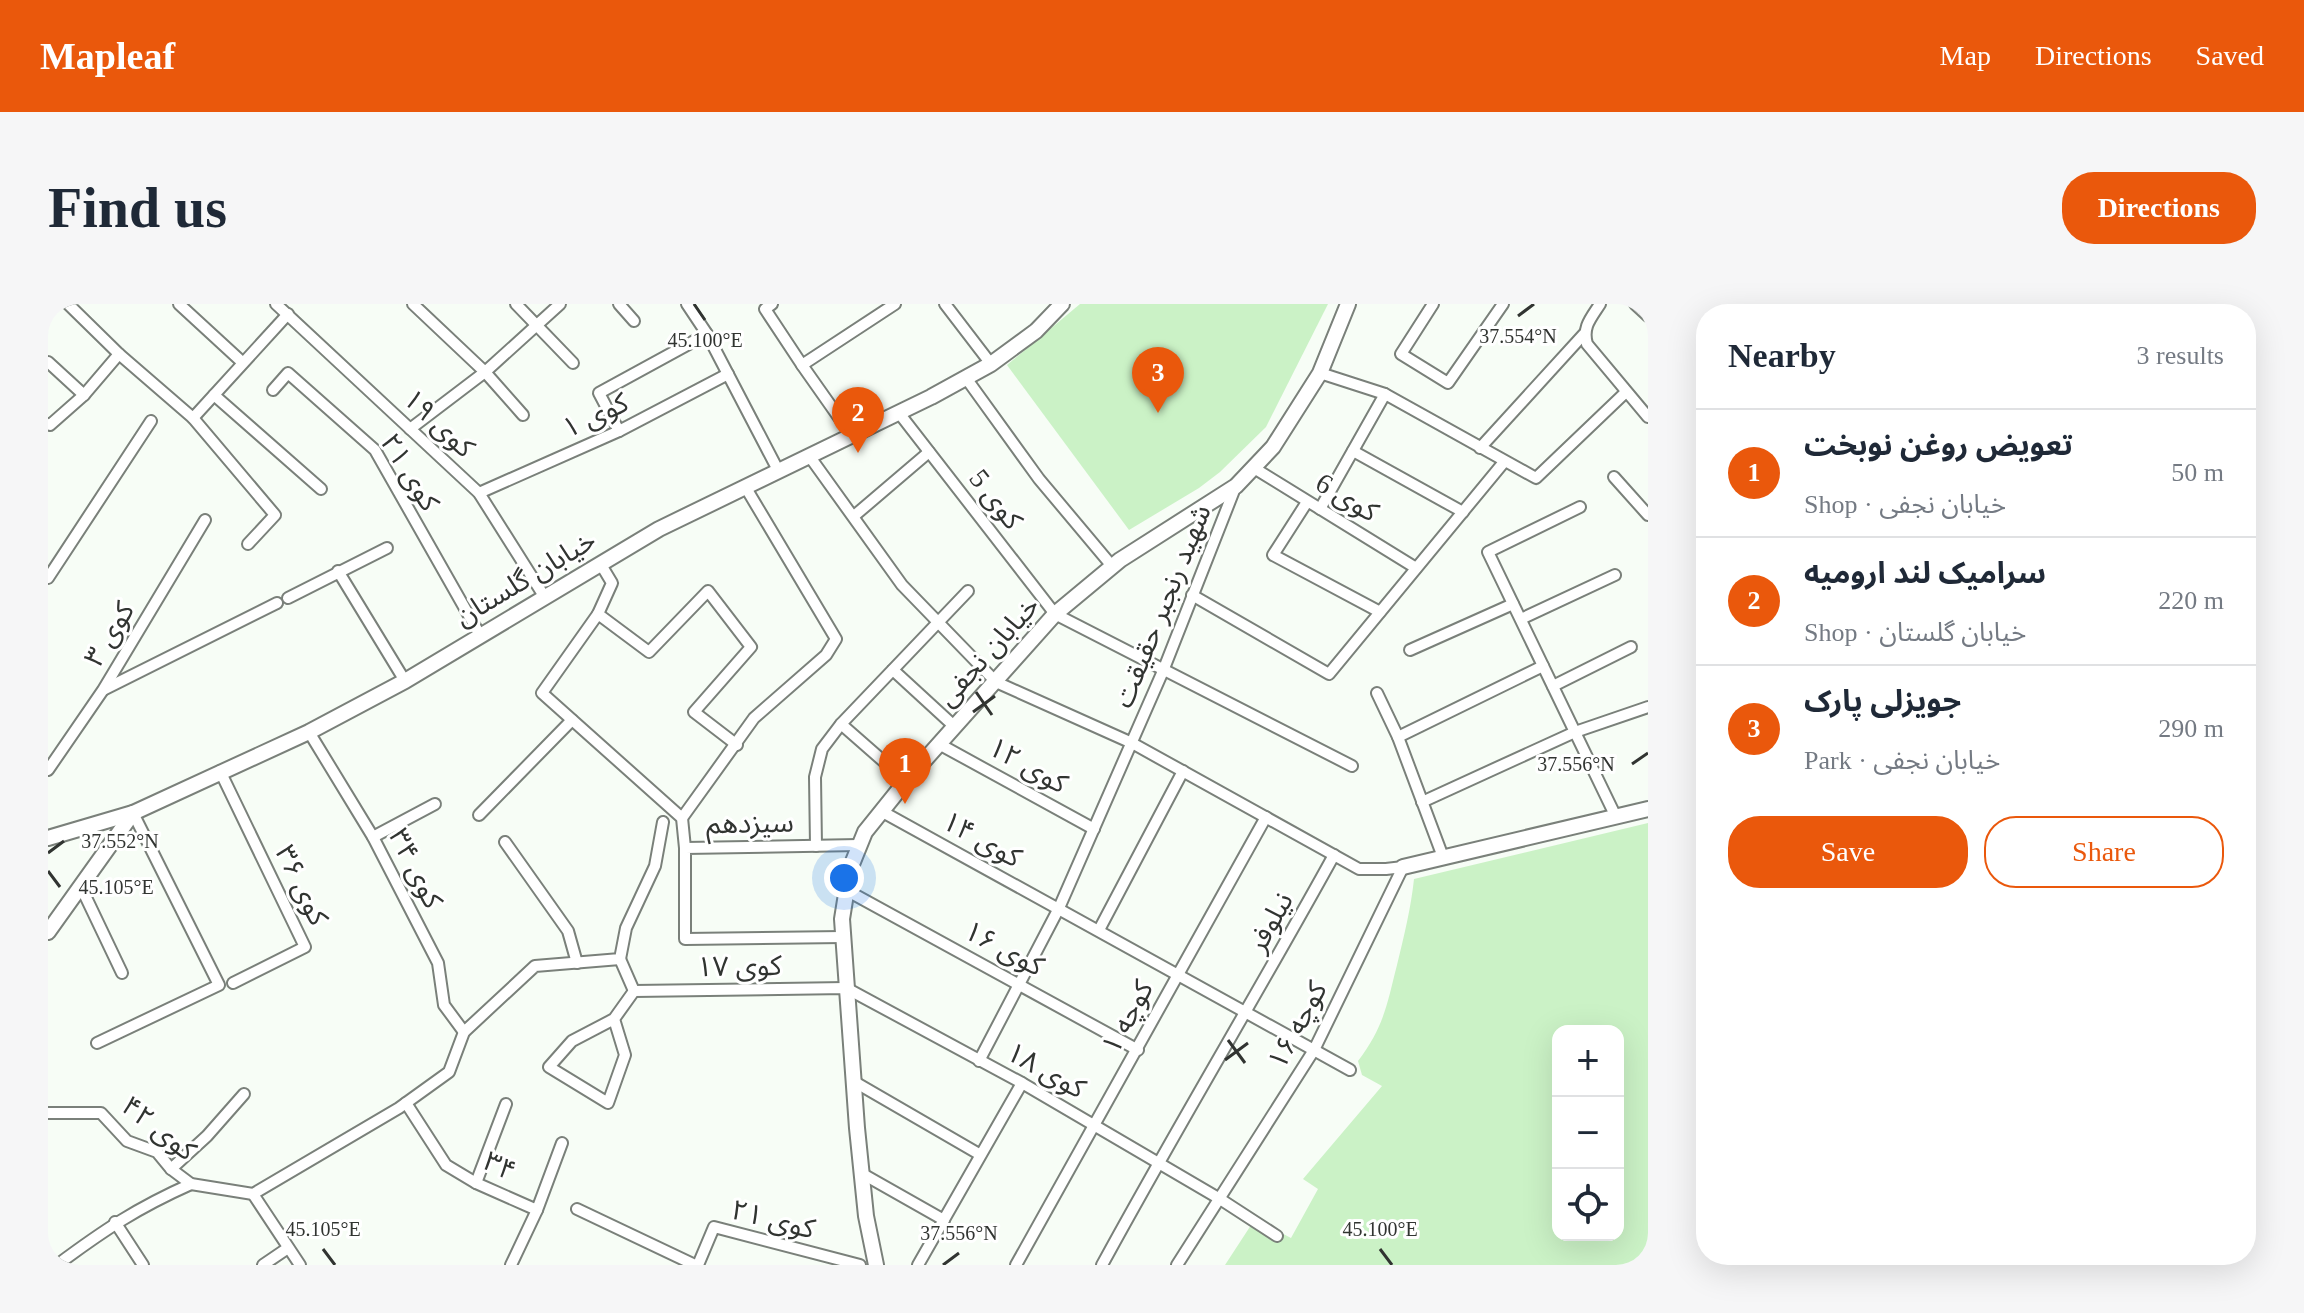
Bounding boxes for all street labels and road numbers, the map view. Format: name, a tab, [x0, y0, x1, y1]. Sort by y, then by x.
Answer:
street label: کوی ۱۹	[397, 383, 481, 464]
street label: کوی ۱	[557, 386, 634, 445]
street label: کوی ۲۱	[373, 428, 446, 517]
street label: کوی 5	[962, 463, 1029, 536]
street label: کوی 6	[1310, 466, 1384, 529]
street label: شهید رنجبر حقیقت	[1107, 500, 1218, 712]
street label: خیابان گلستان	[449, 524, 601, 632]
street label: خیابان نجفی	[931, 590, 1046, 713]
street label: کوی ۳	[78, 596, 141, 672]
street label: کوی ۱۲	[983, 731, 1073, 800]
street label: کوی ۱۴	[937, 805, 1027, 874]
street label: سیزدهم	[706, 807, 794, 845]
street label: کوی ۳۴	[382, 823, 449, 914]
street label: کوی ۳۶	[269, 840, 335, 931]
street label: نیلوفر	[1241, 887, 1300, 959]
street label: کوی ۱۶	[959, 914, 1049, 983]
street label: کوی ۱۷	[696, 950, 782, 983]
street label: کوچه ۱	[1095, 975, 1161, 1060]
street label: کوچه ۱۶	[1261, 976, 1335, 1075]
street label: کوی ۱۸	[1001, 1036, 1091, 1105]
street label: کوی ۴۲	[115, 1090, 202, 1167]
street label: ۳۴	[479, 1145, 521, 1187]
street label: کوی ۲۱	[728, 1194, 818, 1245]

